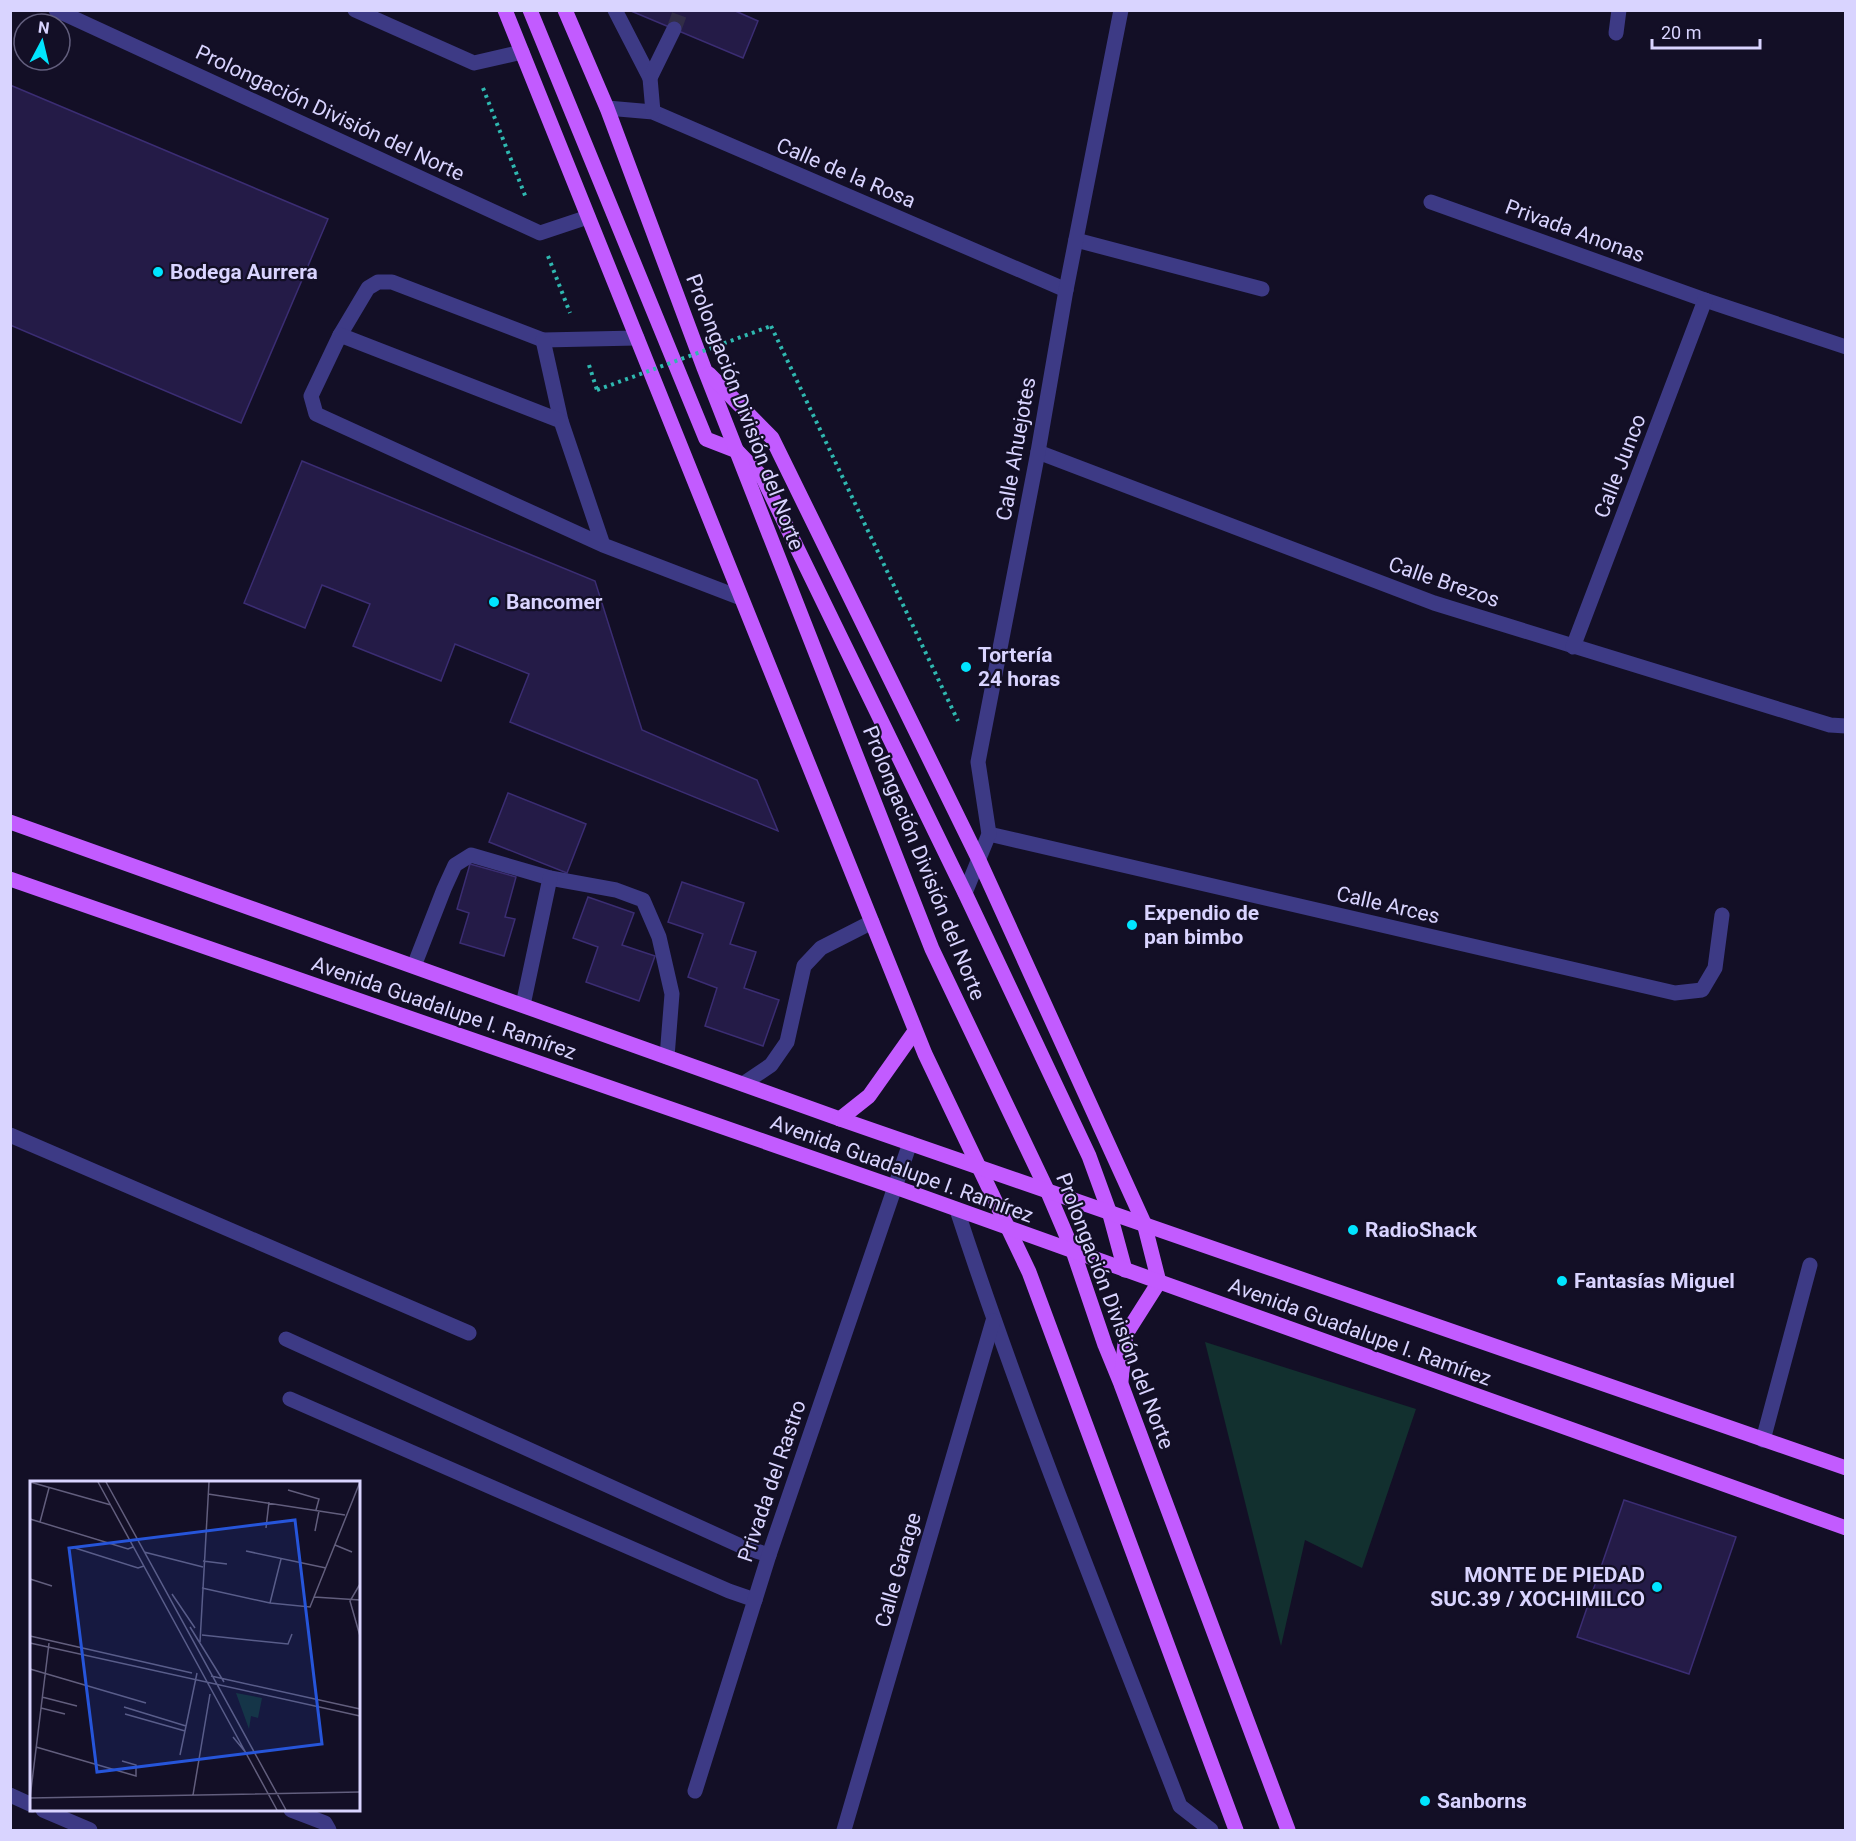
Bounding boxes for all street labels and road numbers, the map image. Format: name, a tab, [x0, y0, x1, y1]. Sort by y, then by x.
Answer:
street label: Prolongación División del Norte	[192, 40, 468, 186]
street label: Calle de la Rosa	[773, 133, 919, 213]
street label: Privada Anonas	[1502, 195, 1648, 267]
street label: Prolongación División del Norte	[681, 271, 809, 553]
street label: Calle Ahuejotes	[992, 375, 1040, 523]
street label: Calle Junco	[1589, 411, 1651, 521]
street label: Calle Brezos	[1385, 552, 1503, 612]
street label: Prolongación División del Norte	[858, 722, 990, 1004]
street label: Calle Arces	[1334, 881, 1442, 929]
street label: Avenida Guadalupe I. Ramírez	[309, 951, 579, 1065]
street label: Avenida Guadalupe I. Ramírez	[767, 1110, 1037, 1228]
street label: Prolongación División del Norte	[1051, 1170, 1179, 1452]
street label: Avenida Guadalupe I. Ramírez	[1225, 1273, 1495, 1391]
street label: Privada del Rastro	[733, 1397, 811, 1565]
street label: Calle Garage	[870, 1510, 926, 1630]

